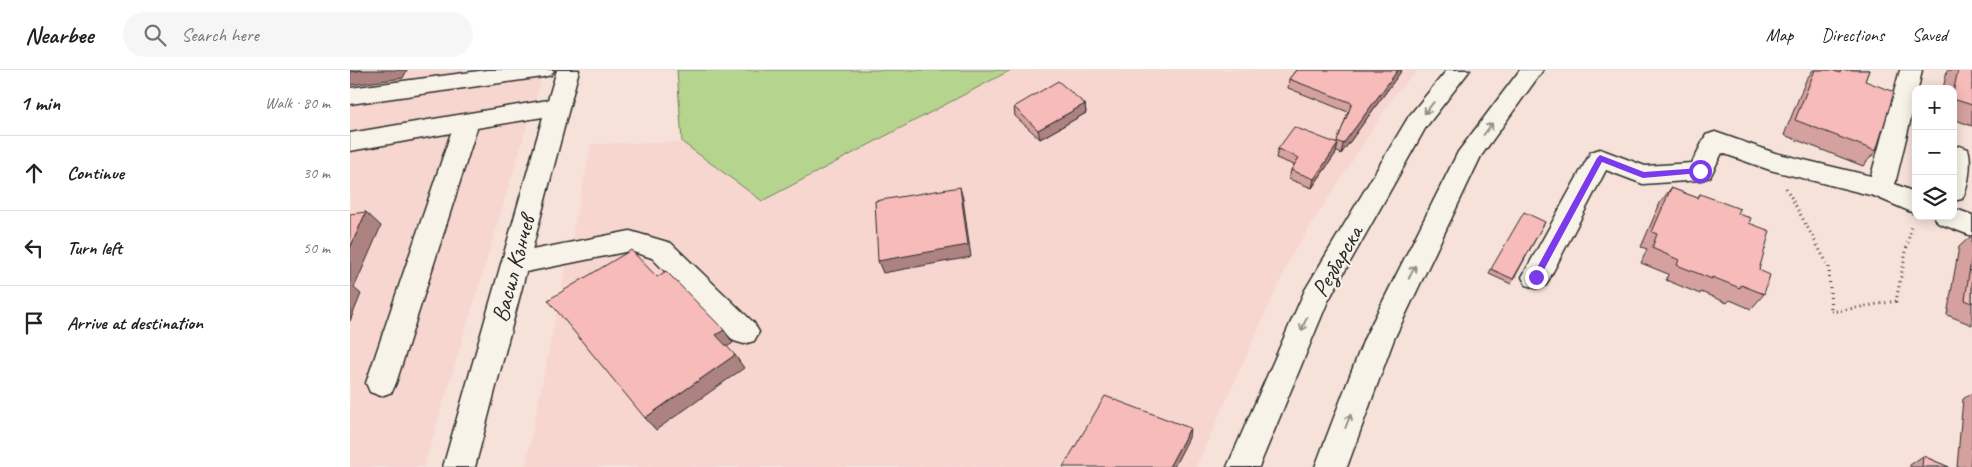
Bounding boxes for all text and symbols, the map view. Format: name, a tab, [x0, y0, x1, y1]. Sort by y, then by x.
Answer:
search box	[123, 12, 473, 57]
text: Nearbee	[25, 20, 93, 50]
icon: search	[141, 21, 169, 49]
text: Search here	[181, 23, 259, 47]
text: Map	[1766, 24, 1793, 46]
text: Directions	[1821, 24, 1884, 46]
text: Saved	[1912, 24, 1947, 46]
map controls	[1912, 85, 1957, 220]
button: +	[1912, 85, 1957, 130]
text: 1 min	[20, 90, 60, 116]
text: Walk · 80 m	[265, 93, 330, 113]
one-way arrow	[1423, 101, 1434, 114]
one-way arrow	[1483, 122, 1493, 136]
button: −	[1912, 130, 1957, 175]
icon: ahead	[20, 159, 48, 187]
route start	[1689, 160, 1712, 183]
text: Continue	[67, 161, 124, 185]
text: 30 m	[303, 163, 330, 183]
button: layers	[1912, 175, 1957, 220]
street label: Васил Кънчев	[484, 208, 543, 325]
street label: Резбарска	[1305, 218, 1371, 302]
icon: left	[20, 234, 48, 262]
text: Turn left	[67, 236, 122, 260]
text: 50 m	[303, 238, 330, 258]
one-way arrow	[1408, 265, 1417, 280]
route end	[1525, 266, 1548, 289]
icon: arrive	[20, 309, 48, 337]
text: Arrive at destination	[67, 311, 203, 335]
one-way arrow	[1298, 316, 1308, 331]
one-way arrow	[1344, 414, 1353, 430]

